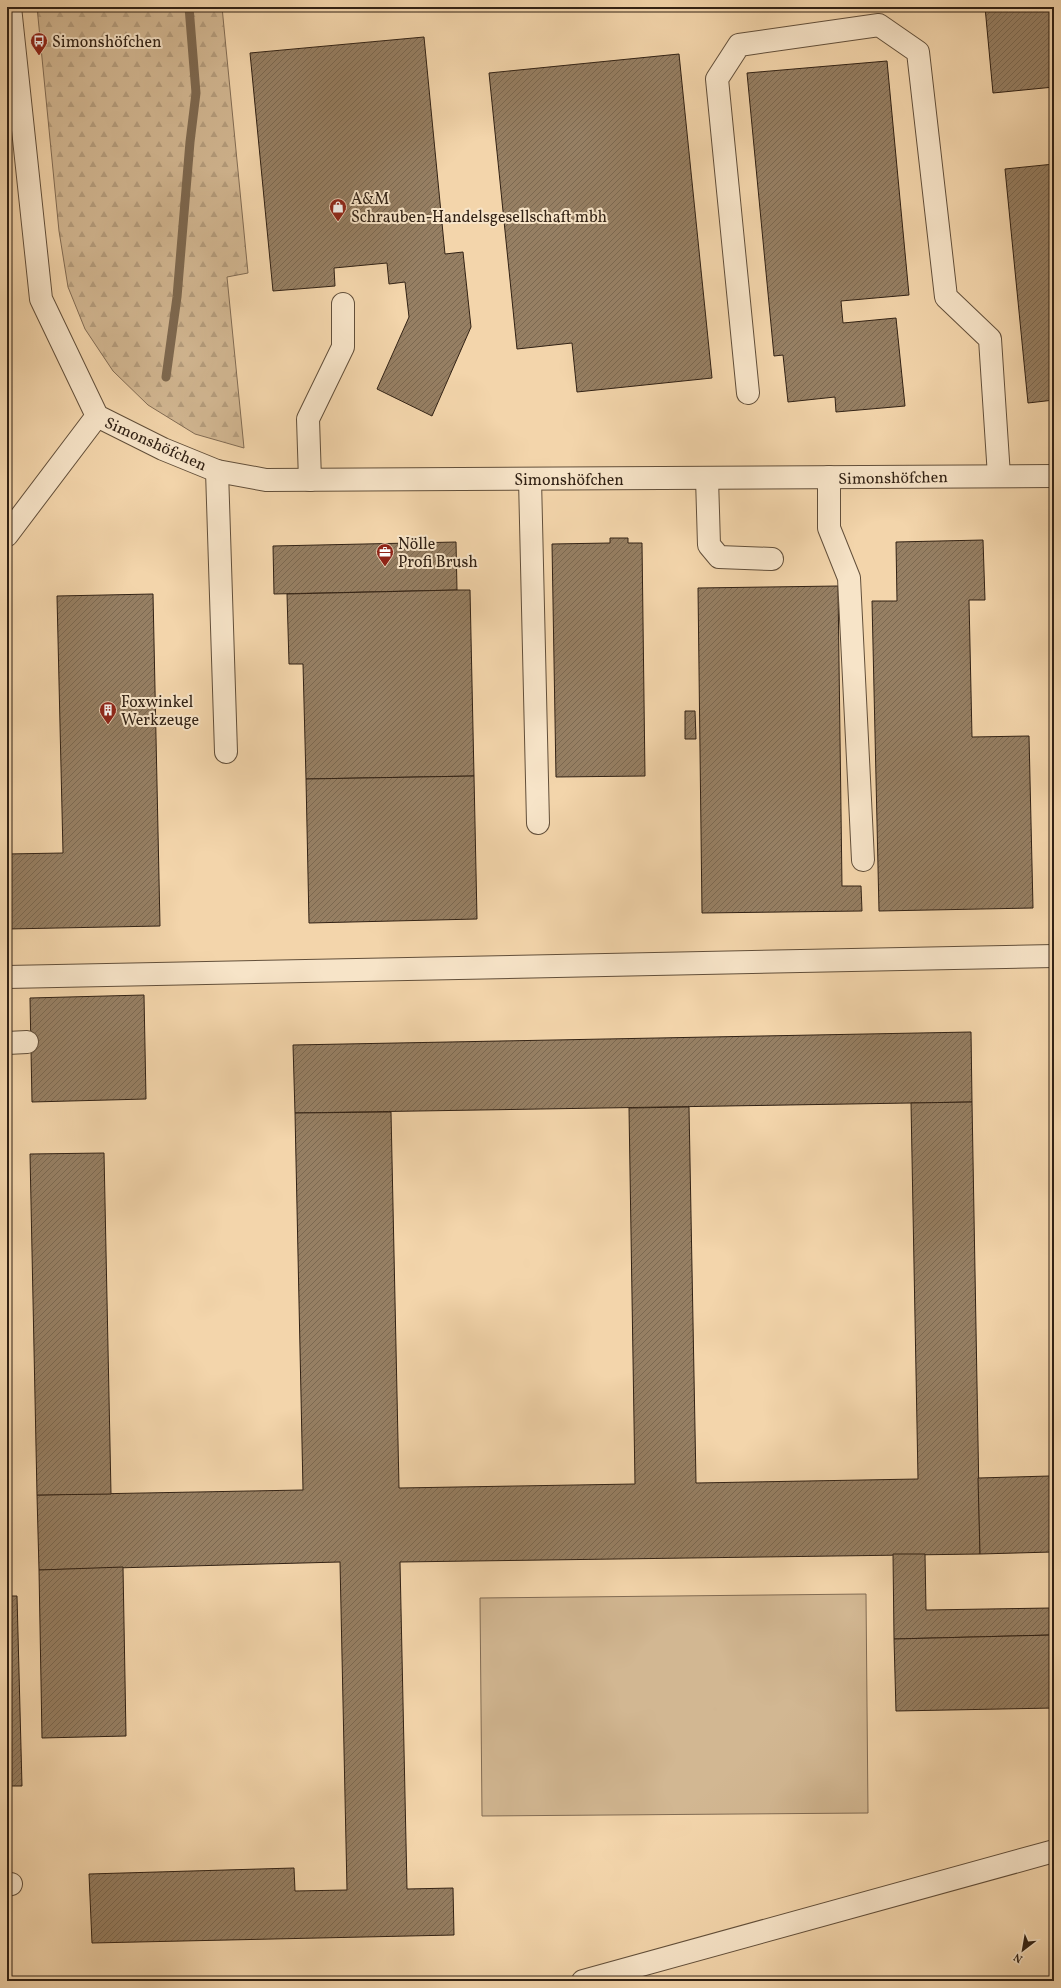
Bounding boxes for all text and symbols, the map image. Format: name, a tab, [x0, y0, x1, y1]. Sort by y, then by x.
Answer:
bus stop icon: Simonshöfchen	[29, 31, 49, 56]
place label: Simonshöfchen	[52, 32, 162, 54]
place label: A&M Schrauben-Handelsgesellschaft mbh	[351, 189, 607, 229]
shop icon: A&M Schrauben-Handelsgesellschaft mbh	[328, 197, 348, 222]
street label: Simonshöfchen	[101, 412, 210, 477]
street label: Simonshöfchen	[838, 467, 948, 491]
street label: Simonshöfchen	[514, 470, 624, 492]
place label: Nölle Profi Brush	[398, 534, 478, 574]
office icon: Nölle Profi Brush	[375, 542, 395, 567]
place label: Foxwinkel Werkzeuge	[121, 692, 199, 732]
building icon: Foxwinkel Werkzeuge	[98, 700, 118, 725]
north arrow	[1003, 1930, 1043, 1970]
text: N	[1011, 1949, 1026, 1966]

